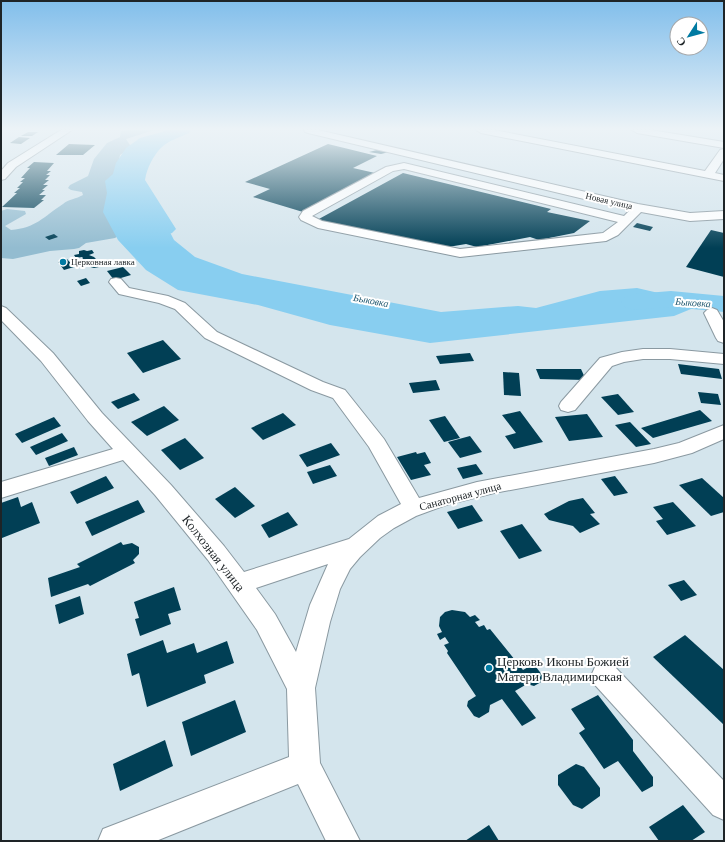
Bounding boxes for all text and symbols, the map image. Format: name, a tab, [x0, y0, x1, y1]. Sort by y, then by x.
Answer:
north arrow	[669, 16, 709, 56]
text: С	[674, 35, 688, 49]
street label: Новая улица	[585, 191, 633, 211]
marker: Церковная лавка	[58, 257, 68, 267]
place label: Церковная лавка	[71, 257, 135, 267]
water label: Быковка	[351, 292, 389, 309]
water label: Быковка	[674, 296, 711, 309]
street label: Санаторная улица	[418, 479, 502, 513]
street label: Колхозная улица	[179, 512, 248, 595]
place label: Церковь Иконы Божией Матери Владимирская	[497, 654, 629, 684]
marker: Церковь Иконы Божией Матери Владимирская	[484, 663, 494, 673]

